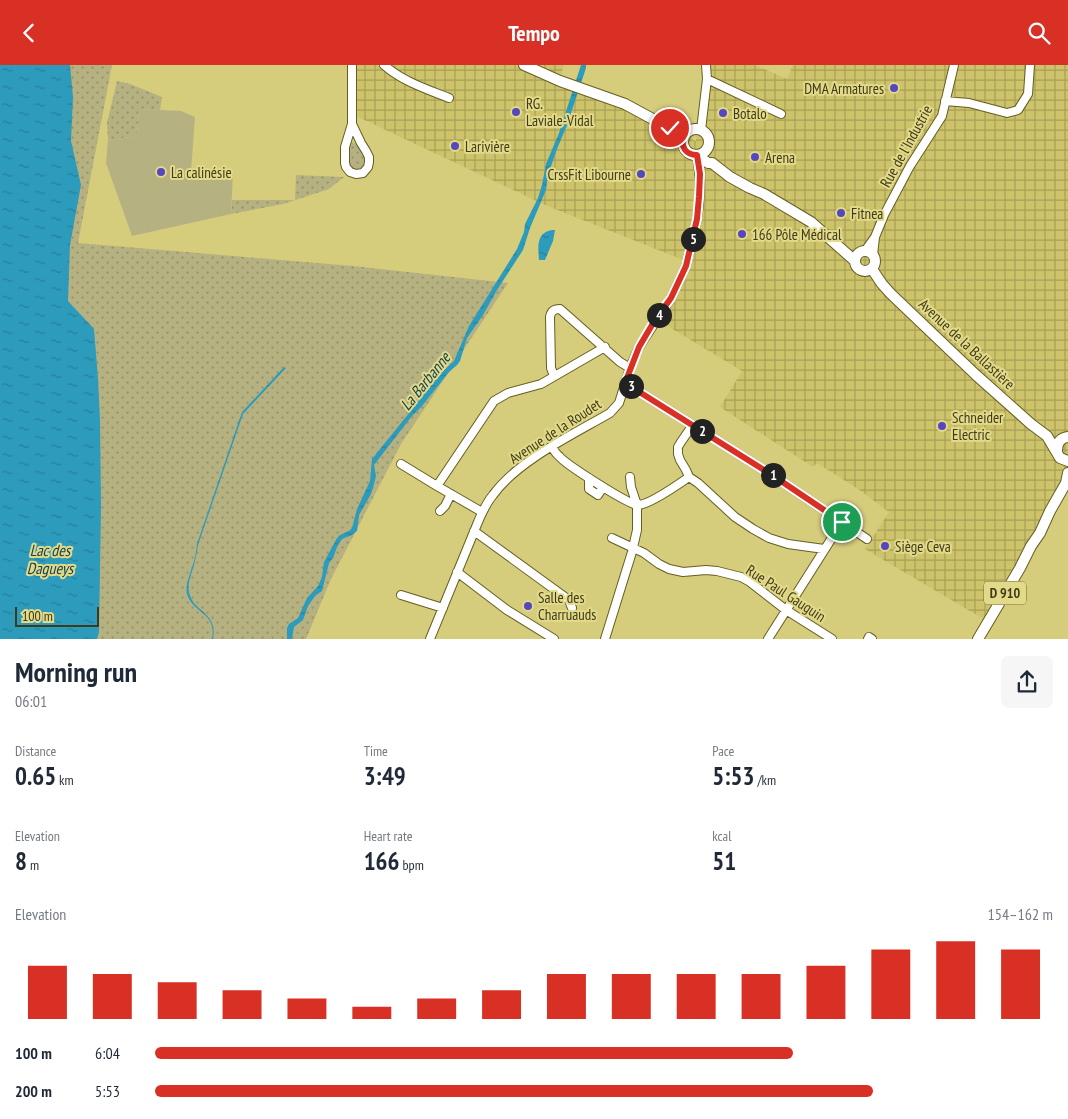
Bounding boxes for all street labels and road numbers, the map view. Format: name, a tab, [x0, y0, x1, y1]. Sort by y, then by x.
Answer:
street label: Rue de l'Industrie	[876, 102, 936, 190]
street label: Avenue de la Ballastière	[915, 295, 1019, 393]
street label: Avenue de la Roudet	[505, 394, 605, 468]
street label: Rue Paul Gauguin	[743, 560, 829, 626]
road number: D 910	[984, 581, 1026, 605]

